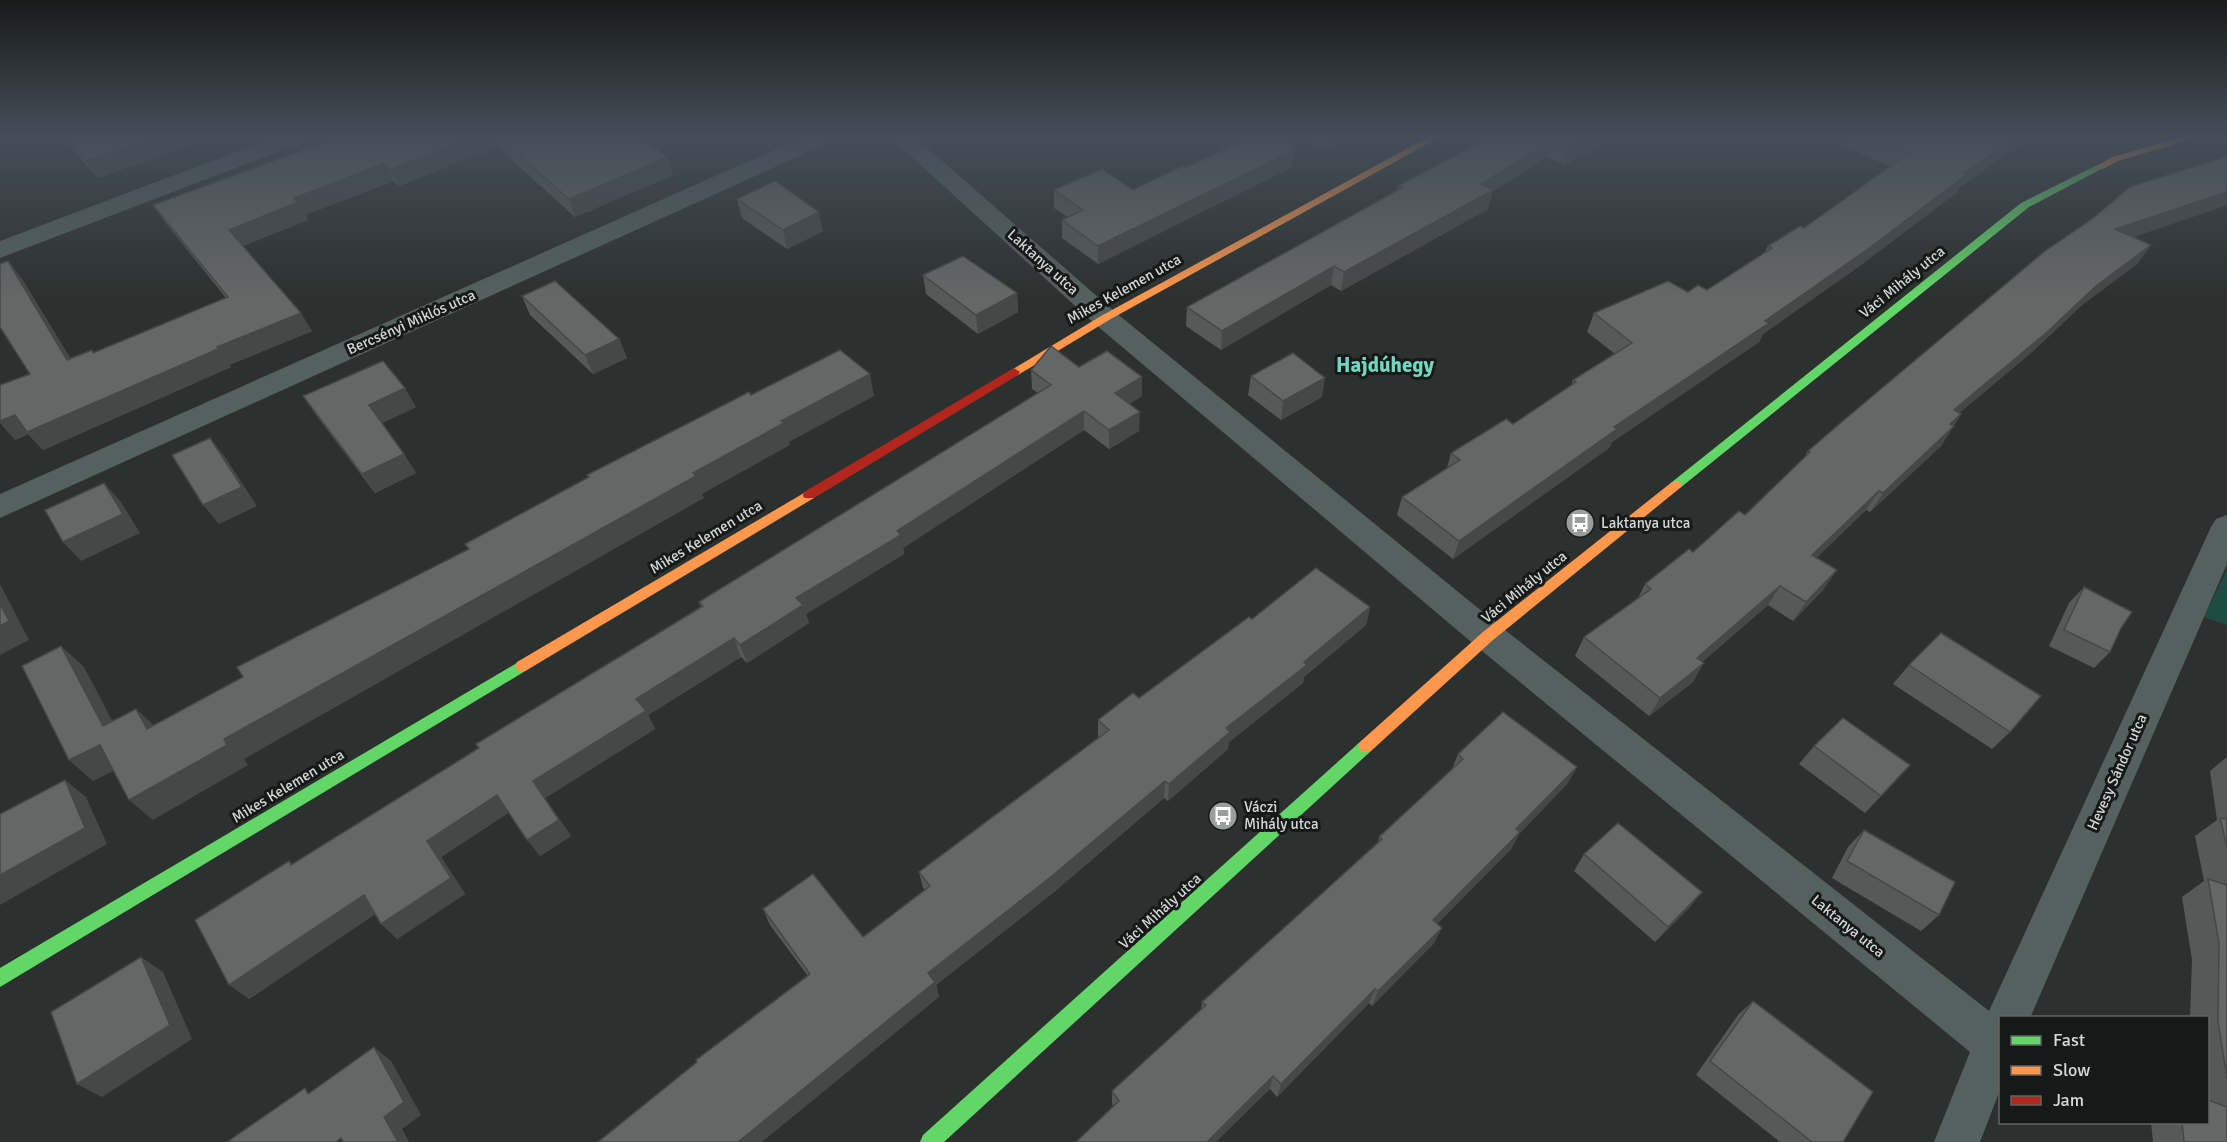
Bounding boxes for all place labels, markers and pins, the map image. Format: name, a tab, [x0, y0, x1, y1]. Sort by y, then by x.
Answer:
bus stop icon: Laktanya utca	[1564, 507, 1596, 539]
place label: Laktanya utca	[1601, 514, 1690, 532]
place label: Váczi Mihály utca	[1244, 798, 1318, 833]
bus stop icon: Váczi Mihály utca	[1207, 800, 1239, 832]

